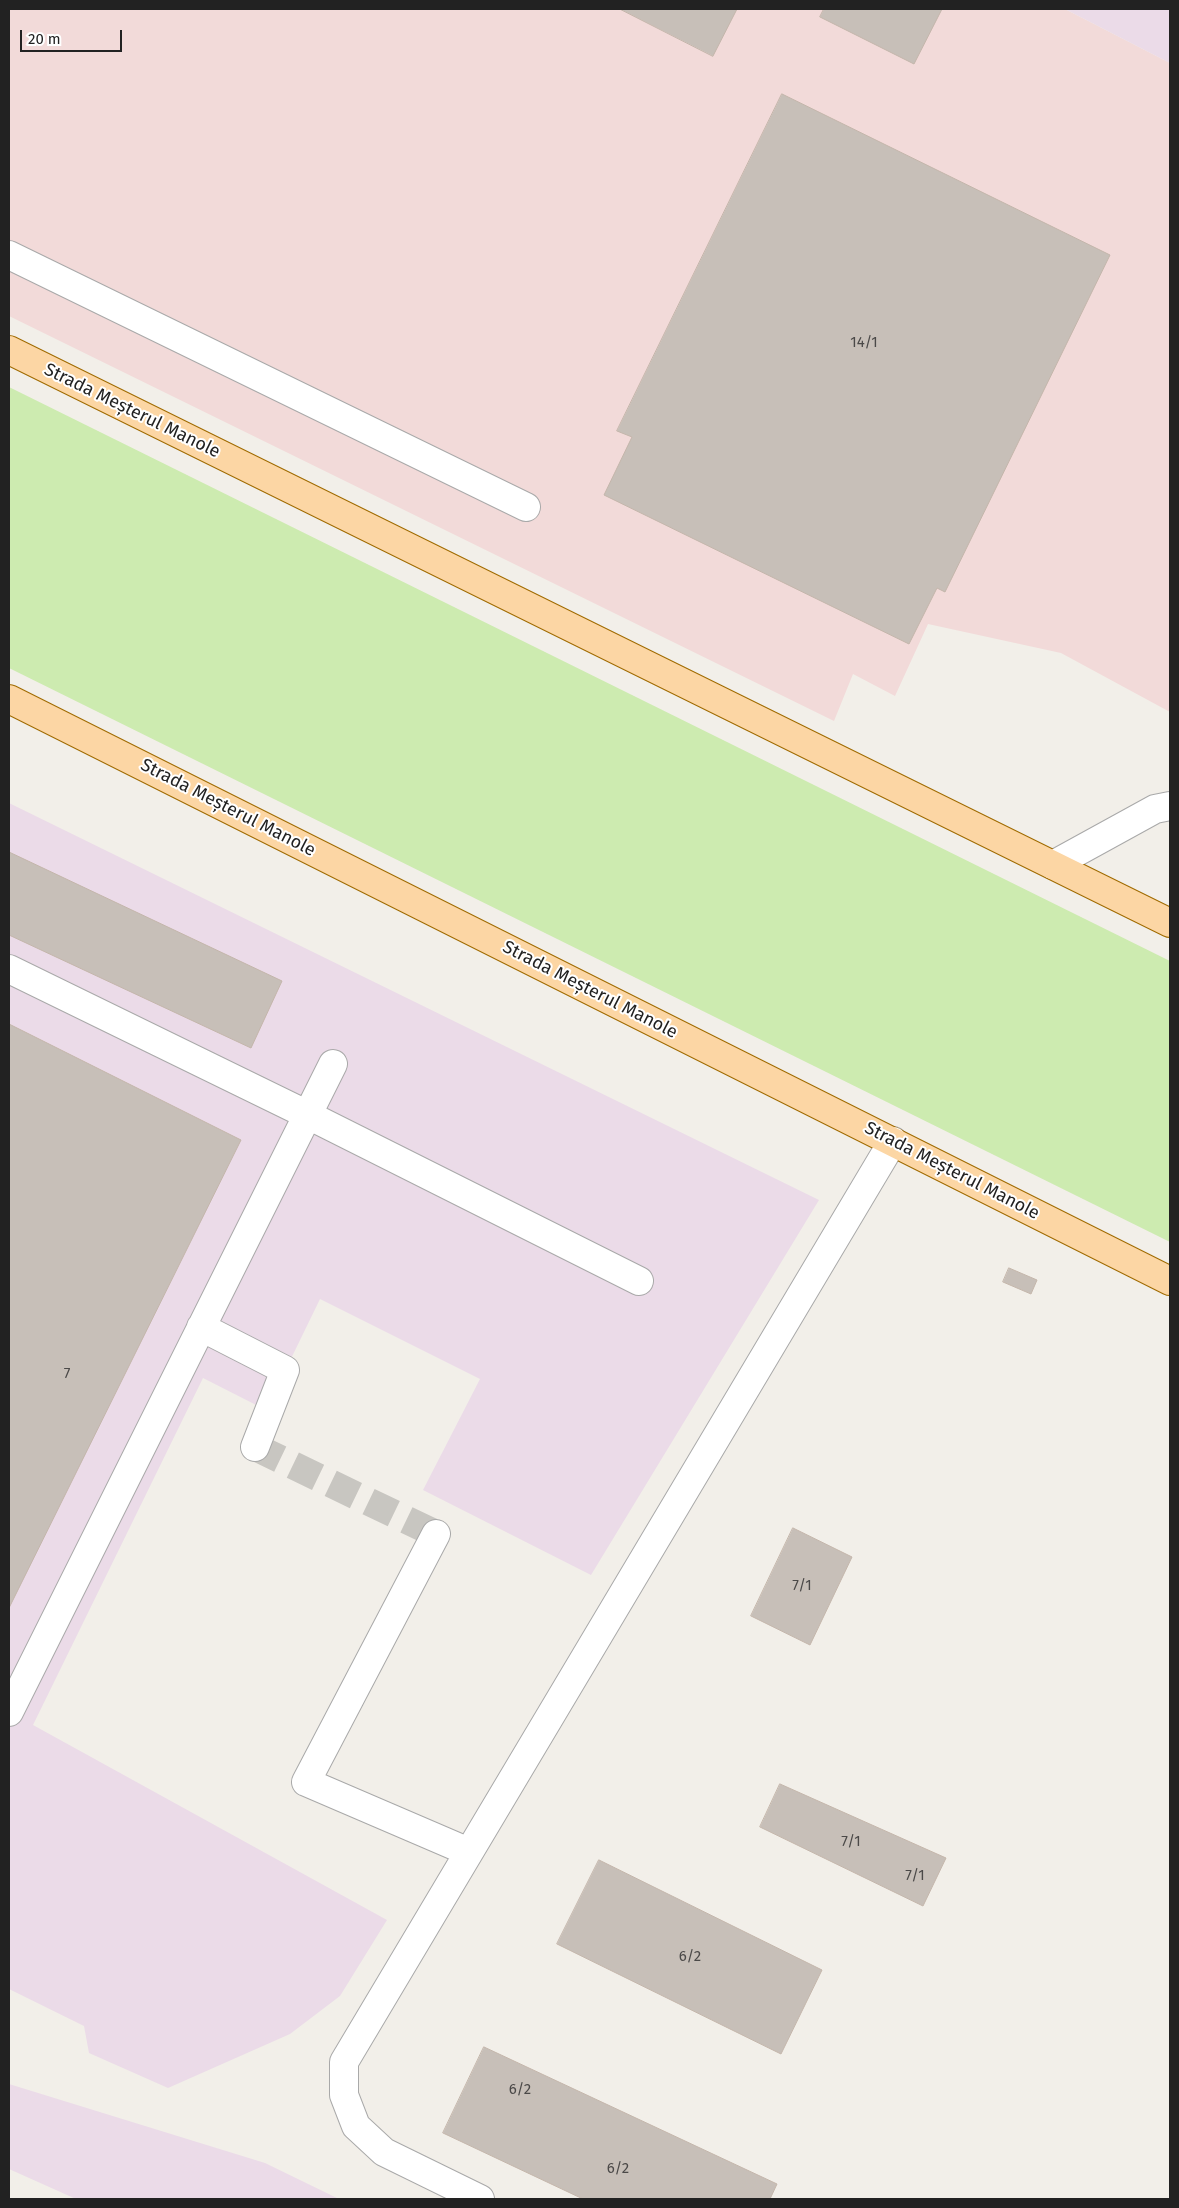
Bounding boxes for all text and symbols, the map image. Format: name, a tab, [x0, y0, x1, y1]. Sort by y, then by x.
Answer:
scale bar	[22, 20, 125, 52]
text: 20 m	[28, 30, 61, 48]
house number: 14/1	[850, 334, 878, 352]
street label: Strada Meșterul Manole	[40, 359, 224, 463]
street label: Strada Meșterul Manole	[137, 754, 319, 862]
street label: Strada Meșterul Manole	[499, 936, 681, 1044]
street label: Strada Meșterul Manole	[861, 1117, 1043, 1225]
house number: 7	[64, 1365, 70, 1383]
house number: 7/1	[792, 1577, 812, 1595]
house number: 7/1	[841, 1833, 861, 1851]
house number: 7/1	[905, 1867, 925, 1885]
house number: 6/2	[679, 1948, 701, 1966]
house number: 6/2	[509, 2081, 531, 2099]
house number: 6/2	[607, 2160, 629, 2178]

